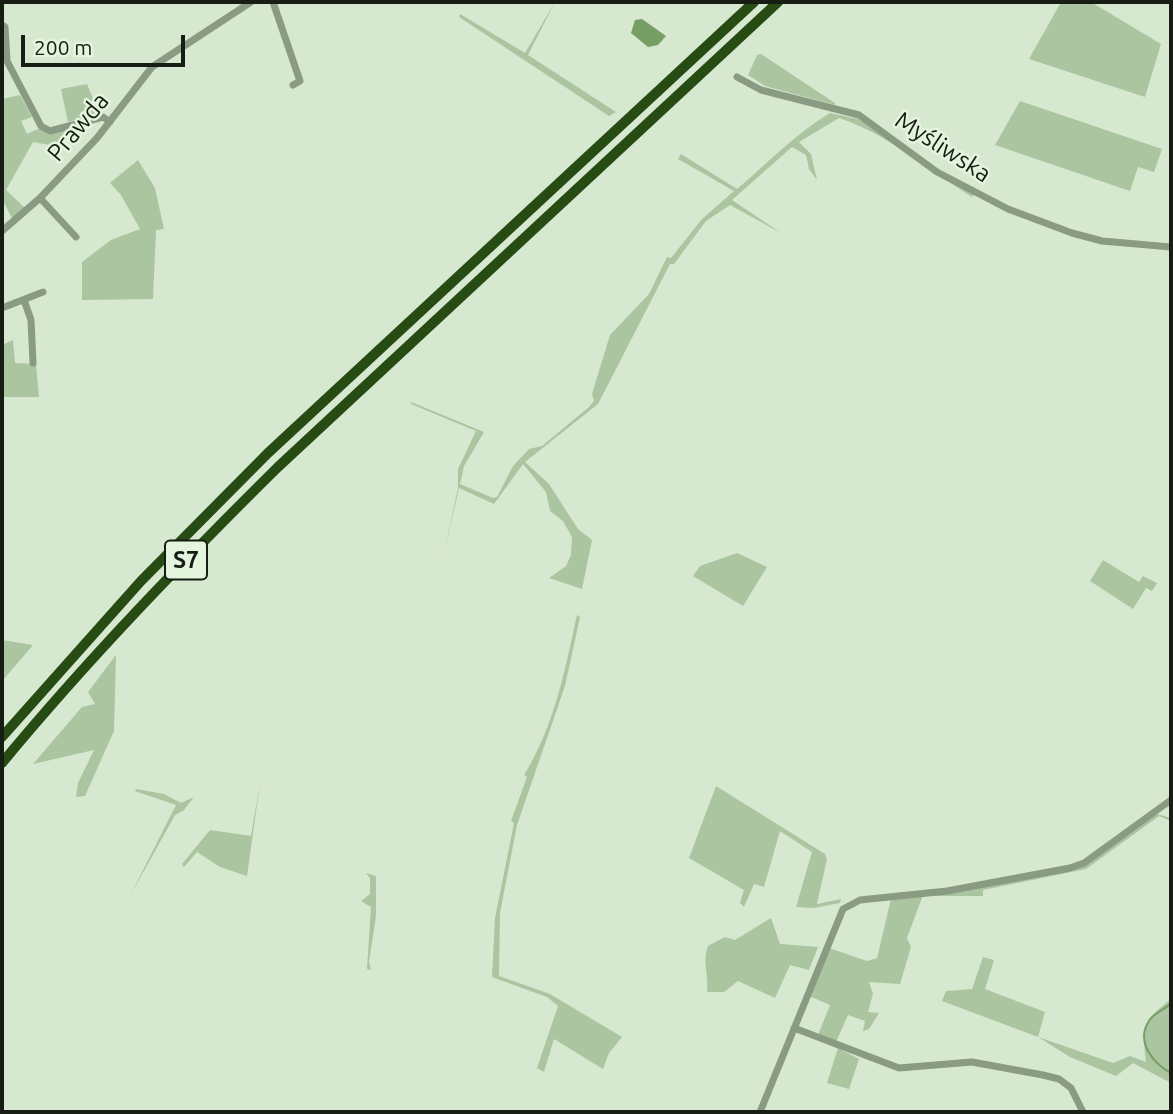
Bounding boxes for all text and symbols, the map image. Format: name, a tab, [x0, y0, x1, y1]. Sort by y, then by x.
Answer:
scale bar	[24, 21, 189, 65]
text: 200 m	[34, 35, 92, 59]
street label: Prawda	[41, 87, 115, 167]
street label: Myśliwska	[890, 105, 996, 189]
road number: S7	[165, 540, 207, 580]

